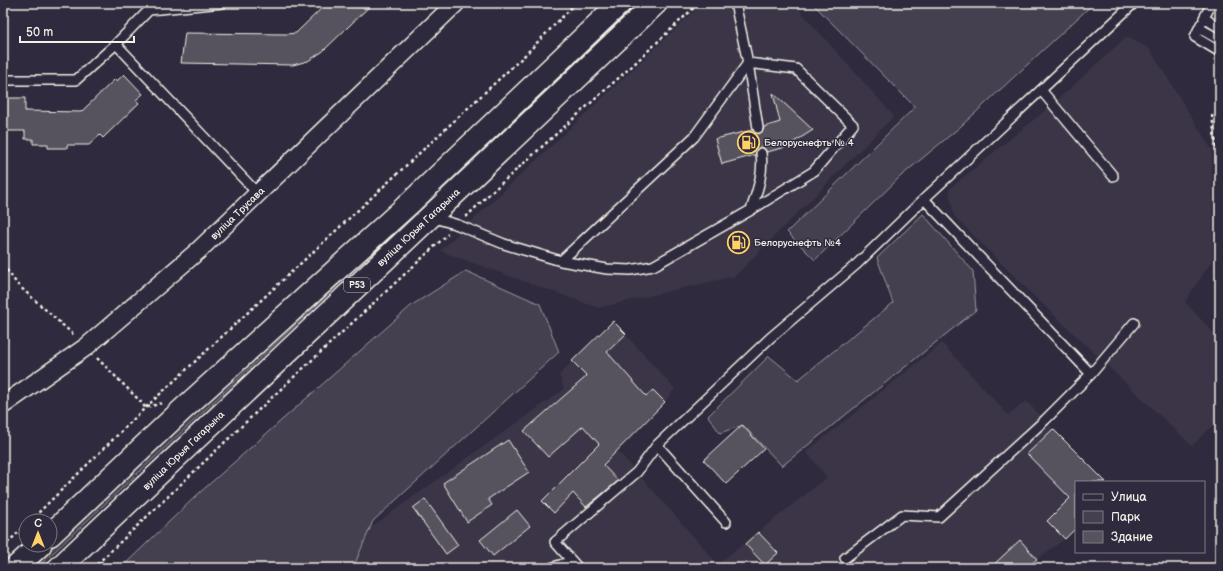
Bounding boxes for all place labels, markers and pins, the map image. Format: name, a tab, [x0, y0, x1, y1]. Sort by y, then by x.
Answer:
fuel station icon: Белоруснефть № 4	[735, 129, 761, 155]
place label: Белоруснефть № 4	[764, 137, 854, 149]
fuel station icon: Белоруснефть №4	[725, 229, 751, 255]
place label: Белоруснефть №4	[754, 237, 841, 249]

